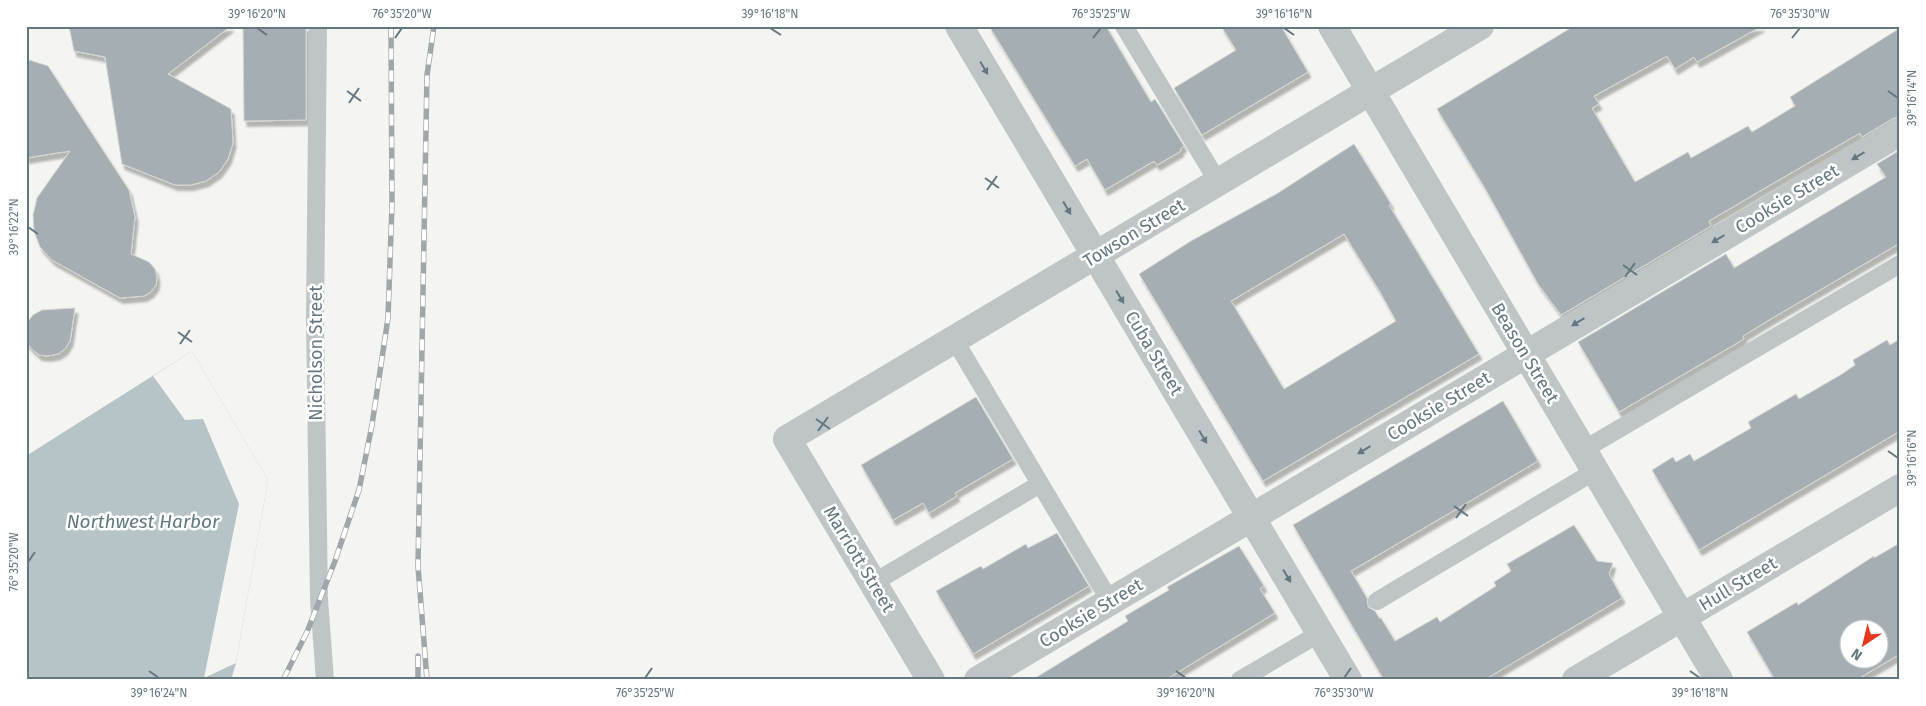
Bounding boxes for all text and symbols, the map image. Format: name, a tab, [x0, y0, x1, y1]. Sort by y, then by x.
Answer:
text: 39°16'20"N	[228, 7, 286, 21]
text: 76°35'20"W	[372, 7, 432, 21]
text: 39°16'18"N	[741, 7, 799, 21]
text: 76°35'25"W	[1072, 7, 1130, 21]
text: 39°16'16"N	[1256, 7, 1312, 21]
text: 76°35'30"W	[1770, 7, 1830, 21]
one-way arrow	[980, 62, 989, 75]
text: 39°16'14"N	[1905, 70, 1919, 126]
one-way arrow	[1851, 152, 1864, 161]
street label: Cooksie Street	[1731, 159, 1843, 238]
street label: Towson Street	[1079, 194, 1189, 272]
text: 39°16'22"N	[7, 198, 21, 256]
one-way arrow	[1063, 201, 1072, 214]
one-way arrow	[1712, 235, 1725, 244]
street label: Nicholson Street	[305, 285, 327, 421]
one-way arrow	[1116, 291, 1125, 304]
street label: Beason Street	[1486, 299, 1564, 408]
street label: Cuba Street	[1120, 307, 1188, 399]
one-way arrow	[1572, 318, 1585, 327]
street label: Cooksie Street	[1383, 366, 1495, 445]
one-way arrow	[1199, 430, 1208, 443]
text: 39°16'16"N	[1905, 430, 1919, 486]
one-way arrow	[1357, 446, 1370, 455]
street label: Marriott Street	[819, 502, 900, 616]
water label: Northwest Harbor	[67, 510, 220, 533]
text: 76°35'20"W	[7, 532, 21, 592]
street label: Hull Street	[1695, 552, 1781, 616]
one-way arrow	[1282, 570, 1291, 583]
street label: Cooksie Street	[1035, 573, 1147, 652]
north arrow	[1838, 618, 1888, 668]
text: N	[1848, 645, 1866, 664]
text: 39°16'24"N	[131, 686, 187, 700]
text: 76°35'25"W	[616, 686, 674, 700]
text: 39°16'20"N	[1157, 686, 1215, 700]
text: 76°35'30"W	[1314, 686, 1374, 700]
text: 39°16'18"N	[1671, 686, 1729, 700]

